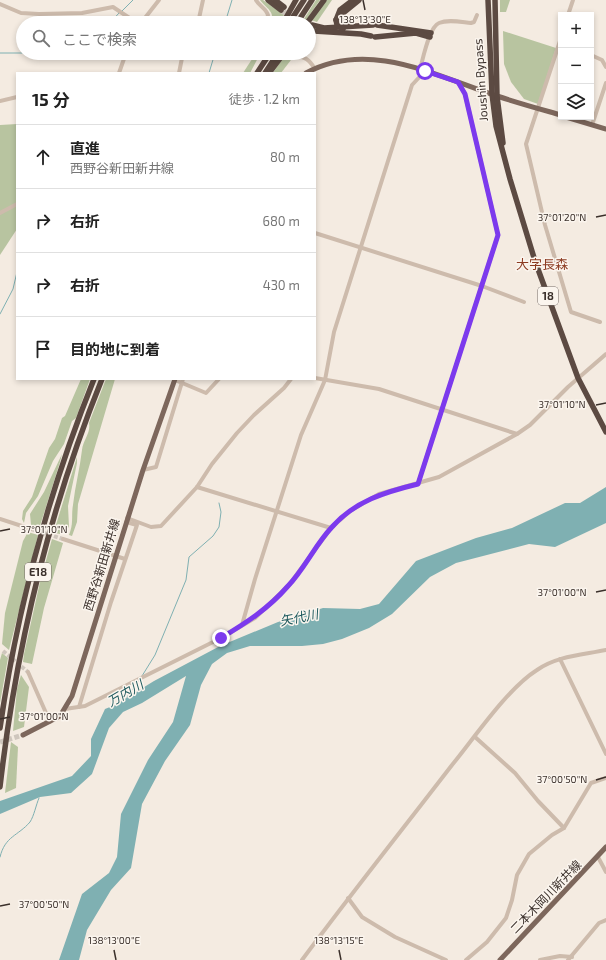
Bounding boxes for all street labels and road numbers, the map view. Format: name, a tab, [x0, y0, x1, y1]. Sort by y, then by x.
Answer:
street label: Joushin Bypass	[470, 38, 490, 122]
road number: 18	[538, 287, 558, 305]
street label: 西野谷新田新井線	[80, 517, 122, 613]
road number: E18	[25, 563, 51, 581]
street label: 二本木岡川新井線	[507, 857, 584, 936]

